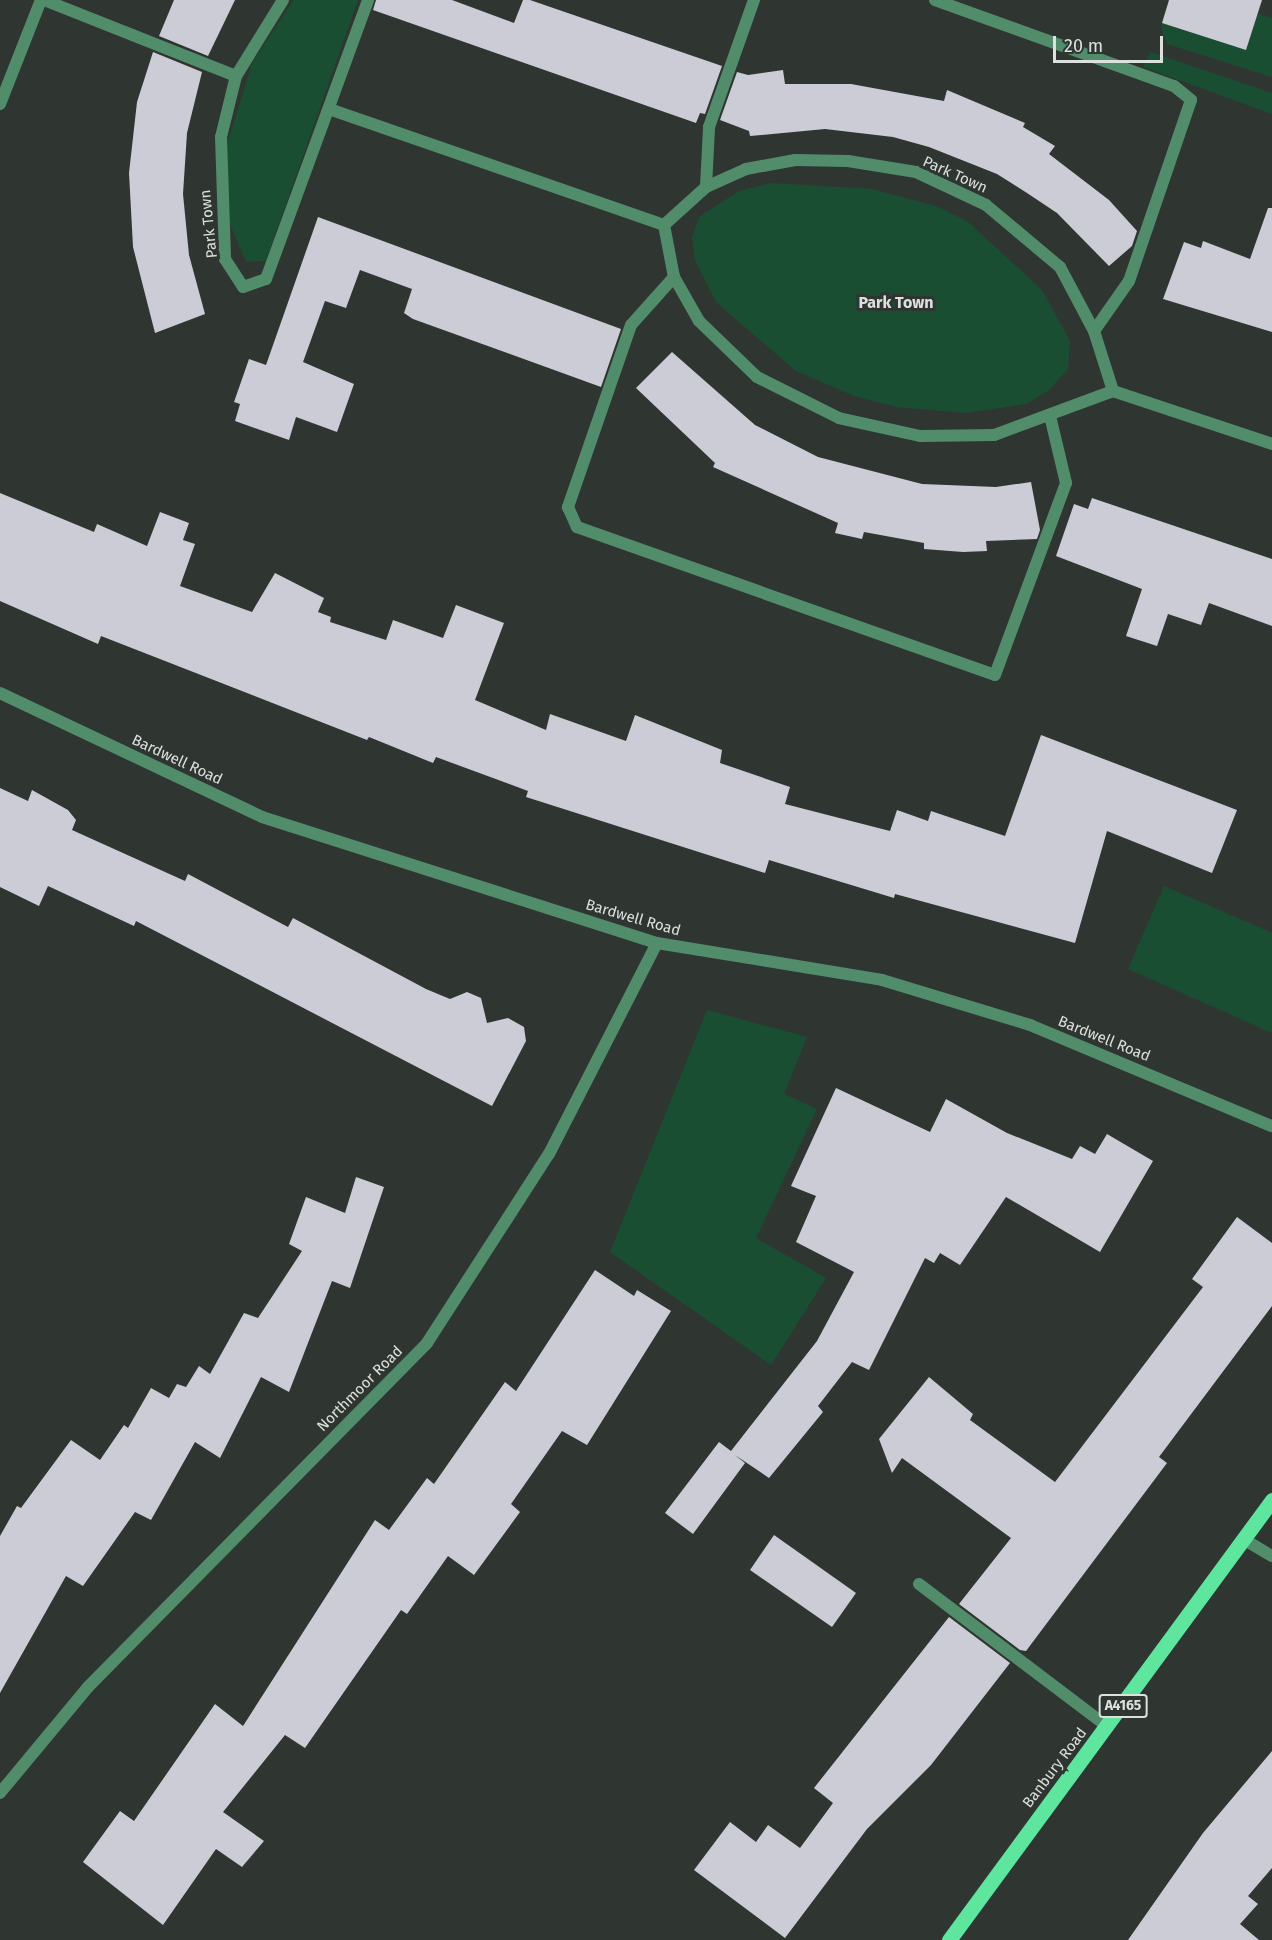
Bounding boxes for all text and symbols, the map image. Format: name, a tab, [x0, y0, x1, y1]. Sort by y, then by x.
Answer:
scale bar	[1056, 24, 1166, 62]
text: 20 m	[1064, 35, 1103, 57]
street label: Park Town	[920, 153, 990, 197]
street label: Park Town	[196, 189, 222, 259]
district label: Park Town	[859, 293, 933, 313]
street label: Bardwell Road	[129, 731, 225, 789]
street label: Bardwell Road	[583, 896, 683, 940]
street label: Bardwell Road	[1055, 1012, 1153, 1066]
street label: Northmoor Road	[313, 1342, 407, 1436]
road number: A4165	[1098, 1695, 1148, 1717]
street label: Banbury Road	[1019, 1724, 1091, 1812]

